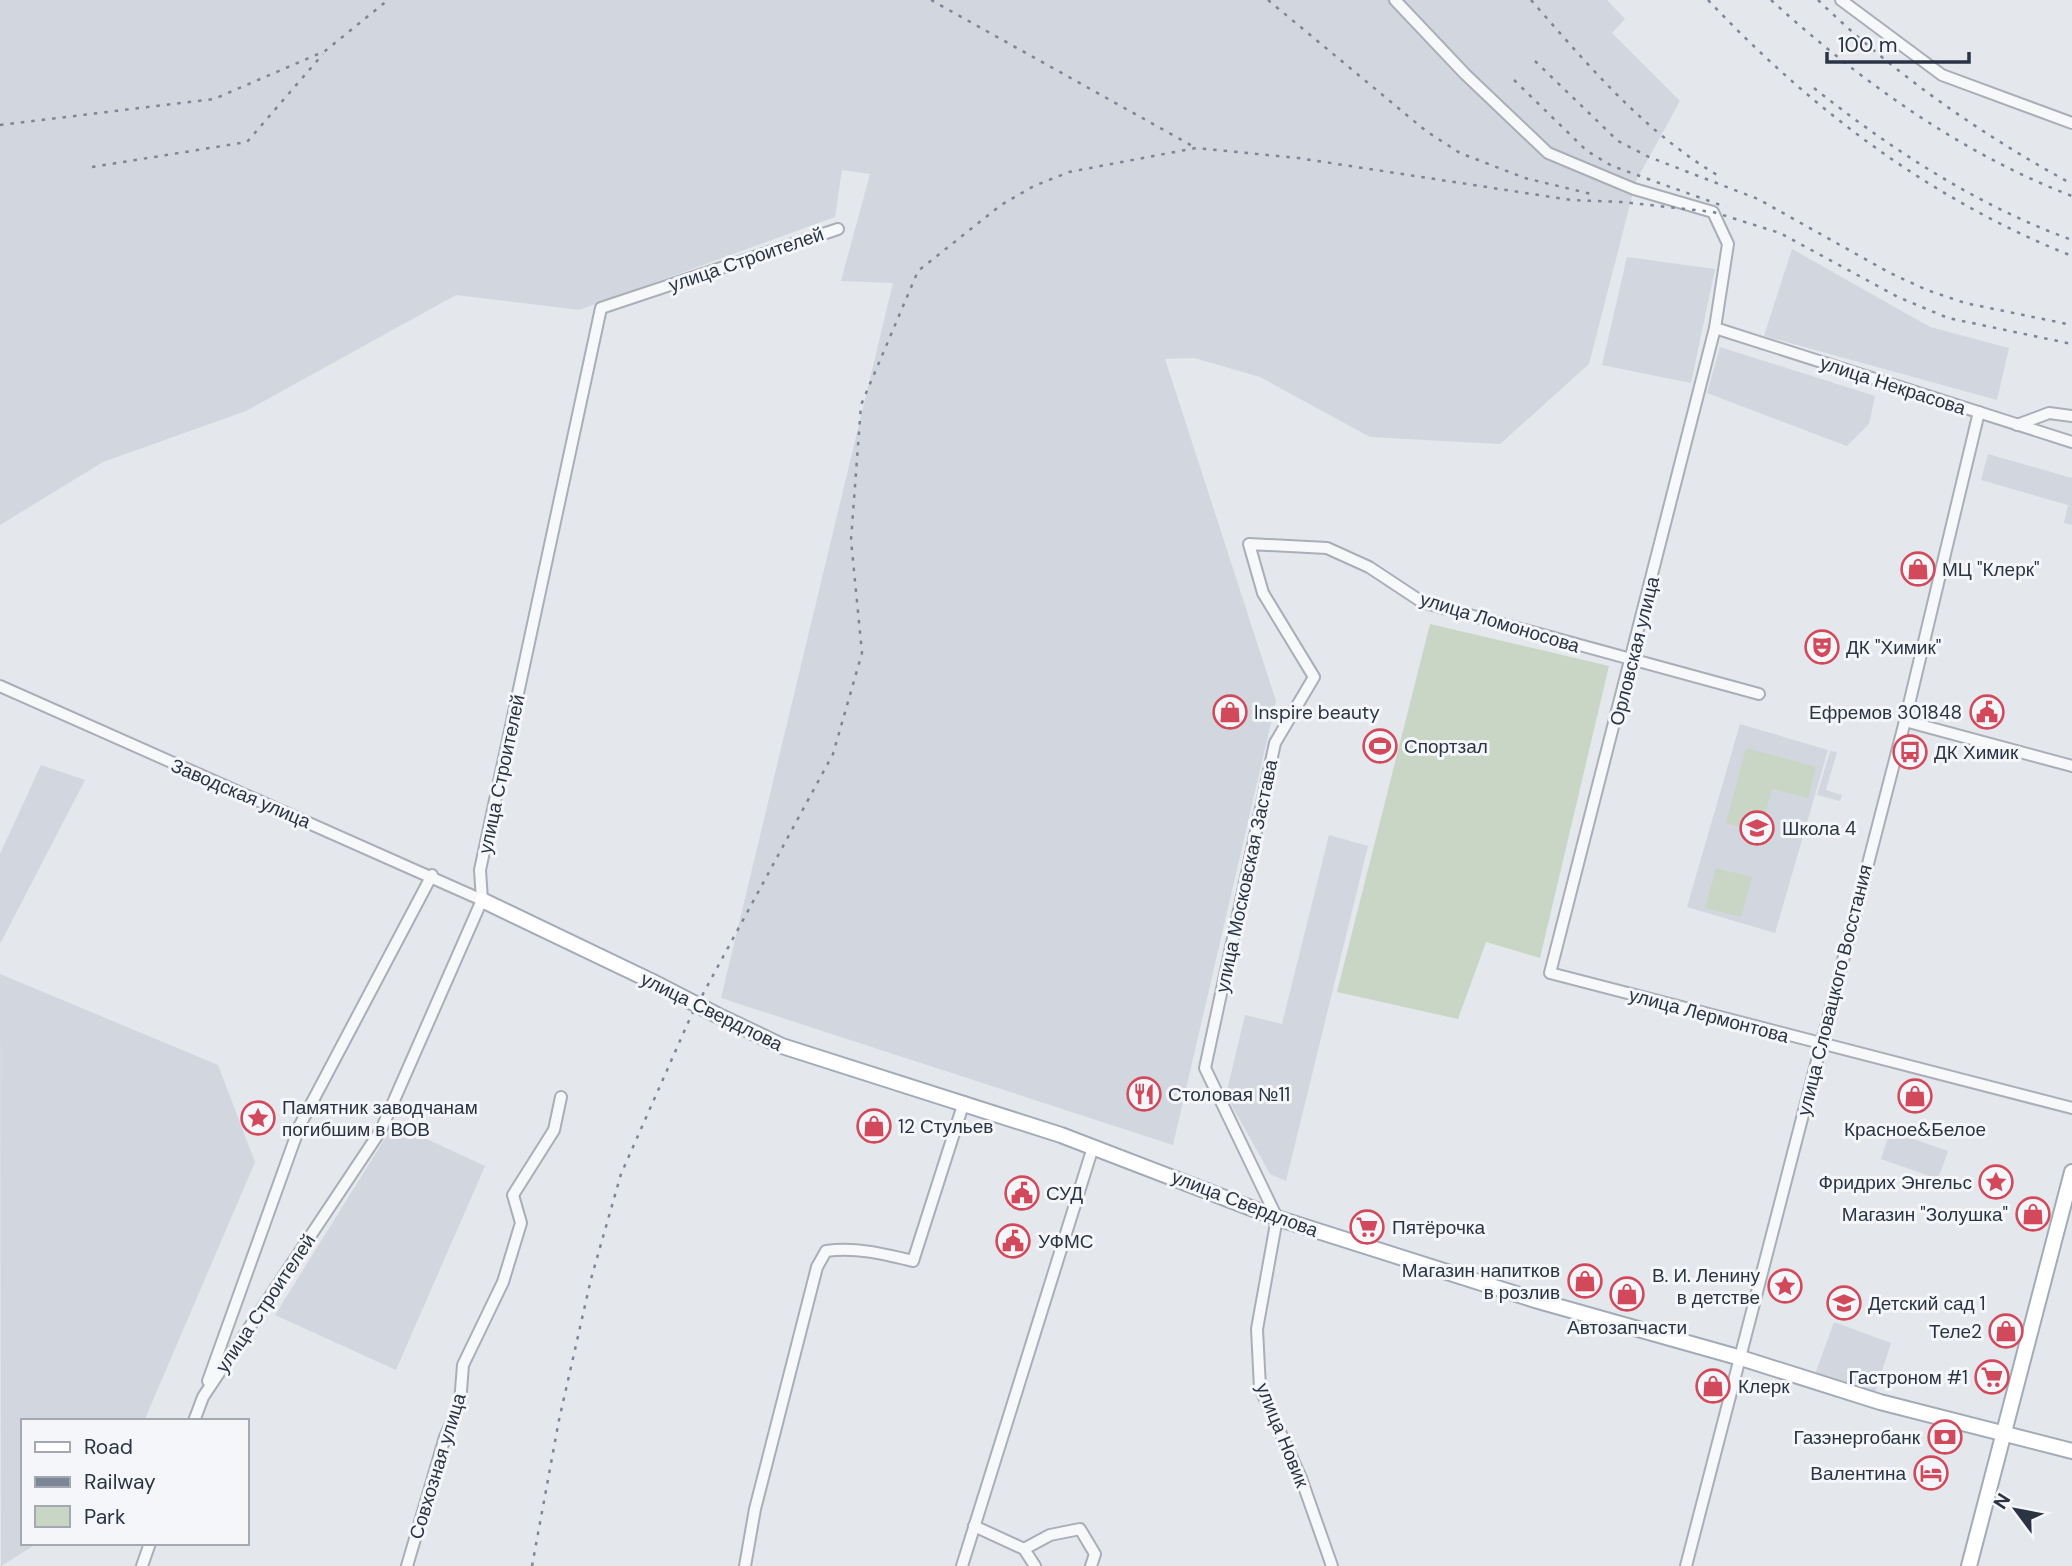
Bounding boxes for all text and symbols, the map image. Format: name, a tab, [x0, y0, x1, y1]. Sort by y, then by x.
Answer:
scale bar	[1827, 21, 1969, 65]
text: 100 m	[1838, 31, 1898, 59]
street label: улица Строителей	[665, 221, 827, 298]
street label: улица Некрасова	[1817, 350, 1969, 421]
shop icon: МЦ "Клерк"	[1899, 550, 1937, 588]
place label: МЦ "Клерк"	[1942, 557, 2040, 582]
street label: Орловская улица	[1604, 574, 1665, 728]
street label: улица Ломоносова	[1417, 586, 1583, 659]
theatre icon: ДК "Химик"	[1803, 628, 1841, 666]
place label: ДК "Химик"	[1846, 635, 1941, 660]
street label: улица Строителей	[472, 692, 531, 856]
shop icon: Inspire beauty	[1211, 693, 1249, 731]
public building icon: Ефремов 301848	[1968, 693, 2006, 731]
place label: Inspire beauty	[1254, 700, 1380, 725]
place label: Ефремов 301848	[1809, 700, 1962, 725]
sports icon: Спортзал	[1361, 727, 1399, 765]
bus stop icon: ДК Химик	[1891, 733, 1929, 771]
place label: Спортзал	[1404, 734, 1488, 759]
place label: ДК Химик	[1934, 740, 2019, 765]
street label: Заводская улица	[167, 753, 315, 834]
street label: улица Московская Застава	[1210, 757, 1283, 995]
school or university icon: Школа 4	[1738, 809, 1776, 847]
place label: Школа 4	[1782, 816, 1856, 841]
street label: улица Словацкого Восстания	[1791, 862, 1878, 1118]
street label: улица Свердлова	[637, 966, 787, 1057]
street label: улица Лермонтова	[1626, 982, 1792, 1049]
restaurant icon: Столовая №11	[1125, 1075, 1163, 1113]
shop icon: Красное&Белое	[1896, 1077, 1934, 1115]
place label: Столовая №11	[1168, 1082, 1290, 1107]
place label: Памятник заводчанам погибшим в ВОВ	[282, 1095, 478, 1142]
place icon: Памятник заводчанам погибшим в ВОВ	[239, 1099, 277, 1137]
shop icon: 12 Стульев	[855, 1107, 893, 1145]
place label: 12 Стульев	[898, 1114, 993, 1139]
place label: Красное&Белое	[1844, 1117, 1986, 1142]
place icon: Фридрих Энгельс	[1977, 1163, 2015, 1201]
street label: улица Свердлова	[1168, 1164, 1322, 1243]
place label: Фридрих Энгельс	[1818, 1170, 1972, 1195]
public building icon: СУД	[1003, 1174, 1041, 1212]
place label: СУД	[1046, 1181, 1083, 1206]
shop icon: Магазин "Золушка"	[2014, 1195, 2052, 1233]
place label: Магазин "Золушка"	[1842, 1202, 2008, 1227]
supermarket icon: Пятёрочка	[1348, 1208, 1386, 1246]
place label: Пятёрочка	[1392, 1215, 1486, 1240]
public building icon: УФМС	[994, 1222, 1032, 1260]
street label: улица Строителей	[210, 1229, 321, 1377]
place label: УФМС	[1038, 1229, 1093, 1254]
place label: Магазин напитков в розлив	[1402, 1258, 1560, 1305]
shop icon: Магазин напитков в розлив	[1566, 1262, 1604, 1300]
place label: В. И. Ленину в детстве	[1652, 1263, 1760, 1310]
place icon: В. И. Ленину в детстве	[1766, 1267, 1804, 1305]
shop icon: Автозапчасти	[1608, 1275, 1646, 1313]
school or university icon: Детский сад 1	[1825, 1284, 1863, 1322]
place label: Детский сад 1	[1868, 1291, 1986, 1316]
shop icon: Теле2	[1987, 1312, 2025, 1350]
place label: Автозапчасти	[1567, 1315, 1687, 1340]
place label: Теле2	[1929, 1319, 1982, 1344]
supermarket icon: Гастроном #1	[1973, 1358, 2011, 1396]
place label: Гастроном #1	[1848, 1365, 1968, 1390]
shop icon: Клерк	[1694, 1367, 1732, 1405]
place label: Клерк	[1738, 1374, 1790, 1399]
street label: улица Новик	[1250, 1379, 1315, 1492]
street label: Совхозная улица	[403, 1390, 472, 1542]
bank icon: Газэнергобанк	[1926, 1418, 1964, 1456]
legend	[21, 1419, 248, 1545]
place label: Газэнергобанк	[1793, 1425, 1921, 1450]
text: Road	[84, 1433, 133, 1461]
hotel icon: Валентина	[1912, 1454, 1950, 1492]
place label: Валентина	[1810, 1461, 1906, 1486]
text: Railway	[84, 1468, 156, 1496]
north arrow	[1981, 1475, 2051, 1545]
text: N	[1988, 1489, 2016, 1514]
text: Park	[84, 1503, 126, 1531]

